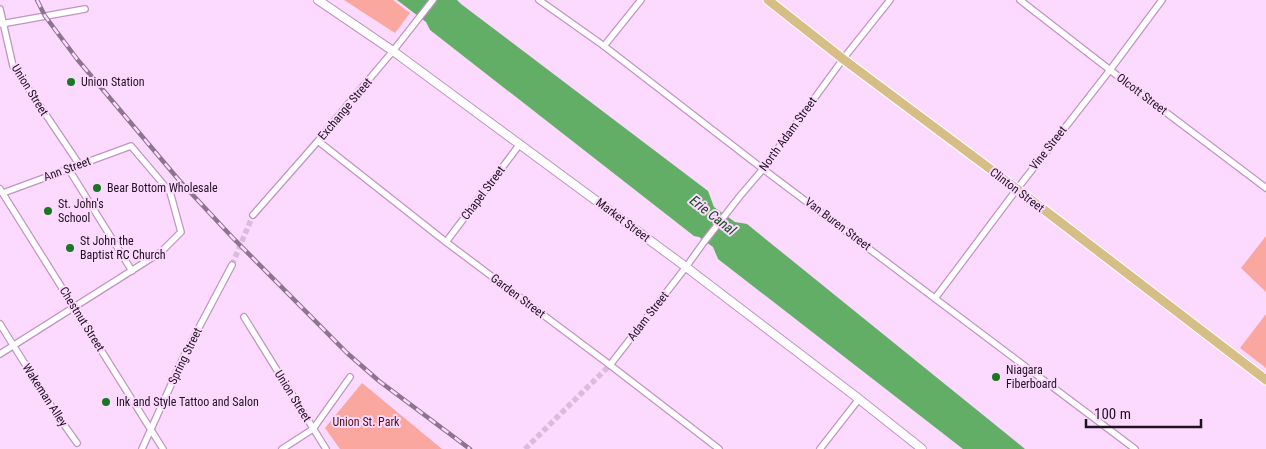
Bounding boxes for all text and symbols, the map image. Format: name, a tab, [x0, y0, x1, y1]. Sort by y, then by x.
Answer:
street label: Union Street	[9, 62, 52, 119]
street label: Olcott Street	[1114, 71, 1170, 118]
place label: Union Station	[81, 75, 145, 89]
street label: Exchange Street	[315, 75, 375, 143]
marker: Union Station	[65, 76, 77, 88]
street label: North Adam Street	[756, 94, 820, 174]
street label: Vine Street	[1027, 123, 1070, 173]
street label: Ann Street	[41, 154, 93, 184]
street label: Chapel Street	[458, 163, 508, 223]
street label: Clinton Street	[987, 165, 1047, 215]
place label: Bear Bottom Wholesale	[107, 181, 218, 195]
marker: Bear Bottom Wholesale	[91, 182, 103, 194]
water label: Erie Canal	[687, 192, 740, 238]
street label: Market Street	[593, 195, 653, 245]
street label: Van Buren Street	[802, 195, 874, 254]
place label: St. John's School	[58, 197, 104, 225]
marker: St. John's School	[42, 205, 54, 217]
place label: St John the Baptist RC Church	[80, 234, 166, 262]
marker: St John the Baptist RC Church	[64, 242, 76, 254]
street label: Garden Street	[488, 271, 548, 321]
street label: Chestnut Street	[57, 284, 108, 354]
street label: Adam Street	[624, 288, 672, 343]
street label: Spring Street	[165, 325, 205, 387]
street label: Wakeman Alley	[20, 361, 70, 429]
place label: Niagara Fiberboard	[1006, 363, 1057, 391]
street label: Union Street	[272, 368, 315, 425]
marker: Niagara Fiberboard	[990, 371, 1002, 383]
place label: Ink and Style Tattoo and Salon	[116, 395, 259, 409]
marker: Ink and Style Tattoo and Salon	[100, 396, 112, 408]
scale bar	[1086, 396, 1201, 428]
text: 100 m	[1094, 405, 1131, 423]
park label: Union St. Park	[333, 415, 400, 429]

